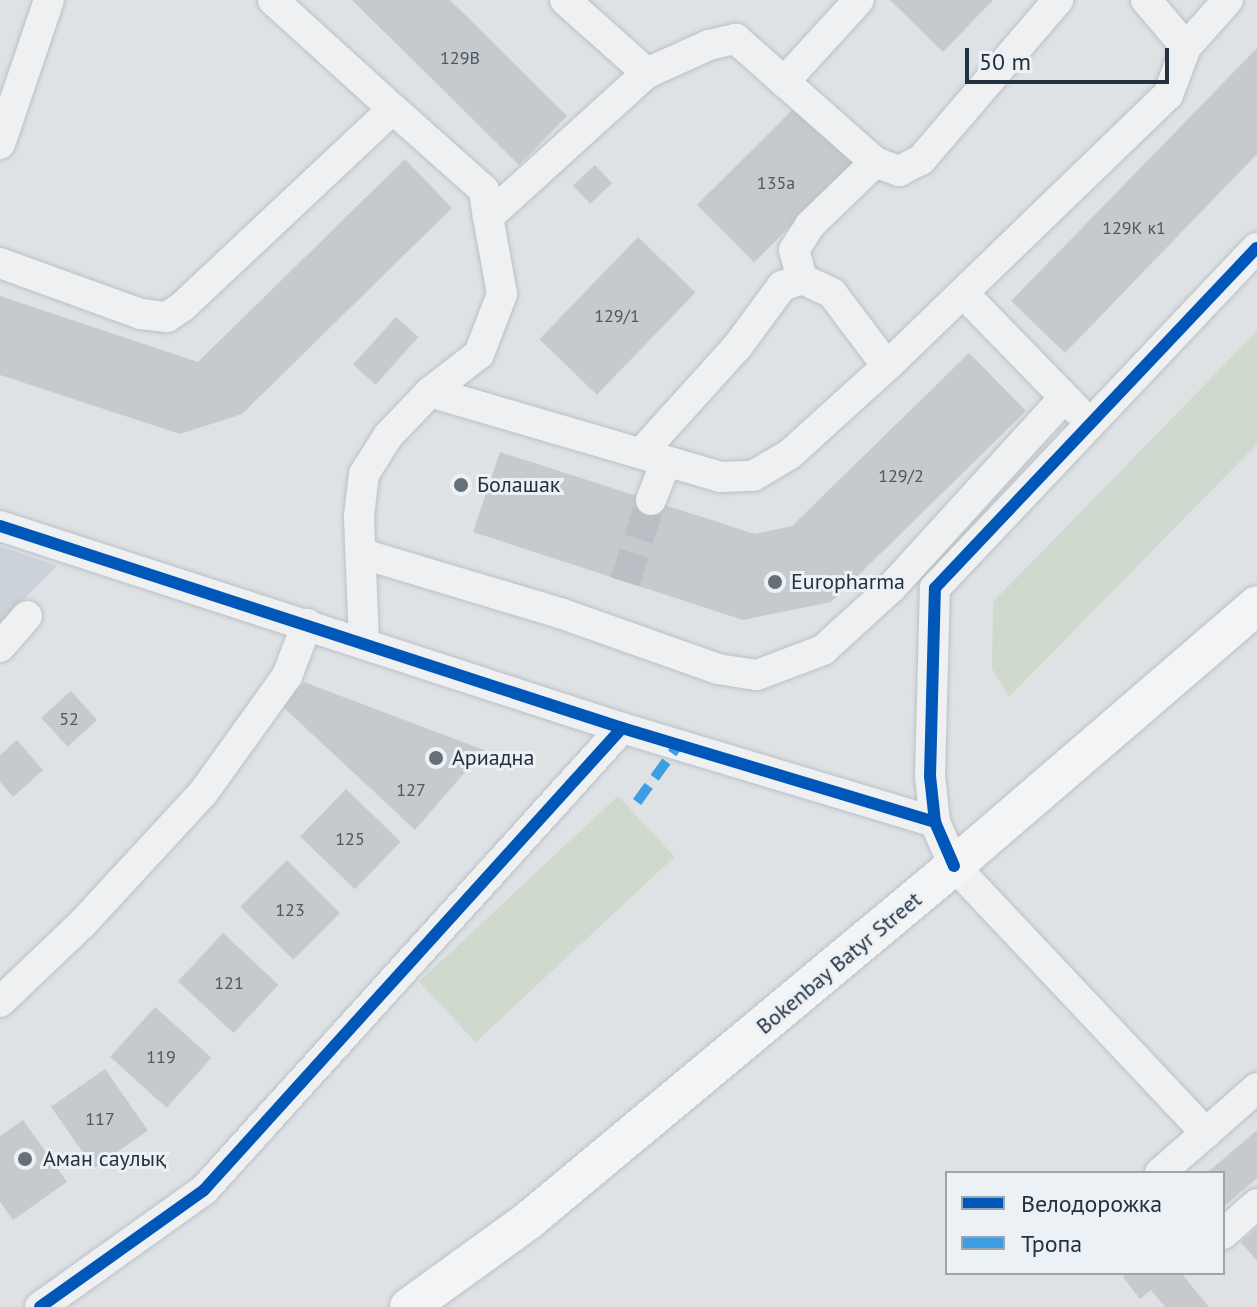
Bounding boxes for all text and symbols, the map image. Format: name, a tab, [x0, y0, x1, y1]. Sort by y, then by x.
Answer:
scale bar	[969, 32, 1173, 82]
text: 50 m	[979, 46, 1031, 77]
house number: 129В	[440, 47, 480, 69]
house number: 135а	[757, 172, 795, 194]
house number: 129К к1	[1102, 217, 1166, 239]
house number: 129/1	[594, 305, 640, 327]
house number: 129/2	[878, 465, 924, 487]
place label: Болашак	[477, 472, 560, 498]
marker: Болашак	[452, 476, 470, 494]
place label: Europharma	[791, 569, 905, 595]
marker: Europharma	[766, 573, 784, 591]
house number: 52	[59, 708, 79, 730]
place label: Ариадна	[452, 745, 534, 771]
marker: Ариадна	[427, 749, 445, 767]
house number: 127	[396, 779, 426, 801]
house number: 125	[335, 828, 365, 850]
street label: Bokenbay Batyr Street	[751, 886, 927, 1040]
house number: 123	[275, 899, 305, 921]
house number: 121	[214, 972, 244, 994]
house number: 119	[146, 1046, 176, 1068]
house number: 117	[85, 1108, 115, 1130]
place label: Аман саулық	[43, 1146, 166, 1172]
marker: Аман саулық	[14, 1148, 36, 1170]
legend	[945, 1171, 1225, 1275]
text: Велодорожка	[1021, 1188, 1162, 1219]
text: Тропа	[1021, 1228, 1082, 1259]

